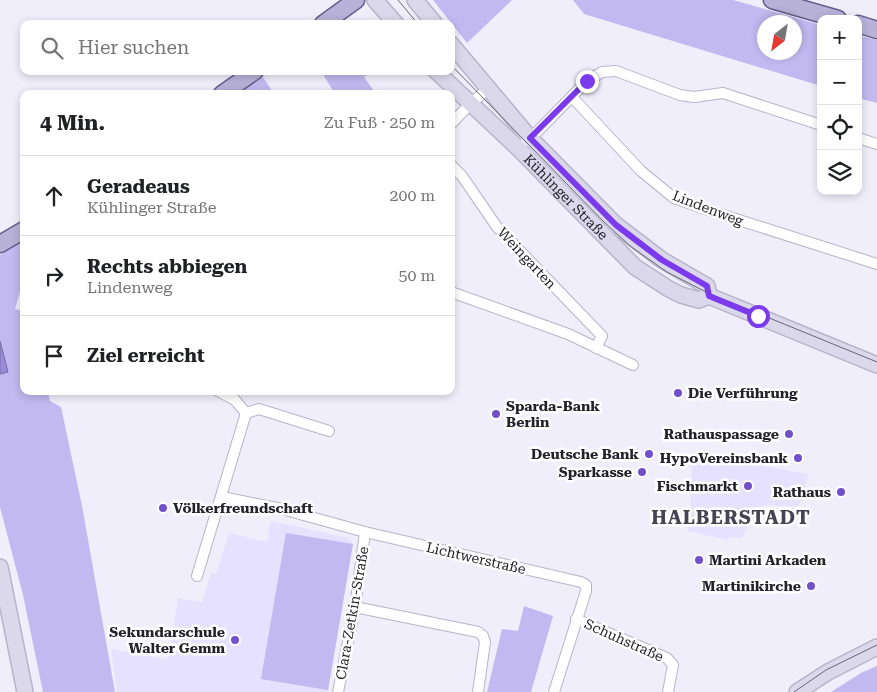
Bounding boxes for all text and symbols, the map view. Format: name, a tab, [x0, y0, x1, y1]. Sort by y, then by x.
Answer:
north arrow	[757, 15, 802, 60]
map controls	[817, 15, 862, 195]
button: +	[817, 15, 862, 60]
search box	[20, 20, 455, 75]
icon: search	[38, 34, 66, 62]
text: Hier suchen	[78, 36, 189, 59]
button: −	[817, 60, 862, 105]
route end	[576, 70, 599, 93]
button: locate	[817, 105, 862, 150]
text: 4 Min.	[40, 111, 105, 135]
text: Zu Fuß · 250 m	[324, 113, 435, 132]
button: layers	[817, 150, 862, 195]
street label: Kühlinger Straße	[521, 151, 612, 243]
text: Geradeaus	[87, 175, 190, 198]
icon: ahead	[40, 182, 68, 210]
text: 200 m	[389, 186, 435, 205]
street label: Lindenweg	[670, 187, 746, 229]
text: Kühlinger Straße	[87, 198, 216, 217]
street label: Weingarten	[495, 224, 559, 292]
text: Rechts abbiegen	[87, 255, 247, 278]
icon: right	[40, 262, 68, 290]
text: 50 m	[398, 266, 435, 285]
text: Lindenweg	[87, 278, 172, 297]
route start	[747, 305, 770, 328]
icon: arrive	[40, 342, 68, 370]
text: Ziel erreicht	[87, 344, 205, 367]
place label: Die Verführung	[688, 385, 798, 401]
marker: Die Verführung	[672, 387, 684, 399]
place label: Sparda-Bank Berlin	[506, 398, 600, 430]
marker: Sparda-Bank Berlin	[490, 408, 502, 420]
place label: Rathauspassage	[664, 426, 779, 442]
marker: Rathauspassage	[783, 428, 795, 440]
place label: Deutsche Bank	[531, 446, 639, 462]
marker: Deutsche Bank	[643, 448, 655, 460]
place label: HypoVereinsbank	[660, 450, 788, 466]
marker: HypoVereinsbank	[792, 452, 804, 464]
place label: Sparkasse	[559, 464, 632, 480]
marker: Sparkasse	[636, 466, 648, 478]
place label: Fischmarkt	[657, 478, 738, 494]
marker: Fischmarkt	[742, 480, 754, 492]
place label: Rathaus	[773, 484, 831, 500]
marker: Rathaus	[835, 486, 847, 498]
place label: Völkerfreundschaft	[173, 500, 313, 516]
marker: Völkerfreundschaft	[157, 502, 169, 514]
district label: HALBERSTADT	[651, 506, 811, 529]
street label: Lichtwerstraße	[425, 539, 528, 577]
street label: Clara-Zetkin-Straße	[332, 545, 372, 681]
place label: Martini Arkaden	[709, 552, 827, 568]
marker: Martini Arkaden	[693, 554, 705, 566]
place label: Martinikirche	[702, 578, 801, 594]
marker: Martinikirche	[805, 580, 817, 592]
street label: Schuhstraße	[582, 615, 666, 665]
place label: Sekundarschule Walter Gemm	[109, 624, 226, 656]
marker: Sekundarschule Walter Gemm	[229, 634, 241, 646]

